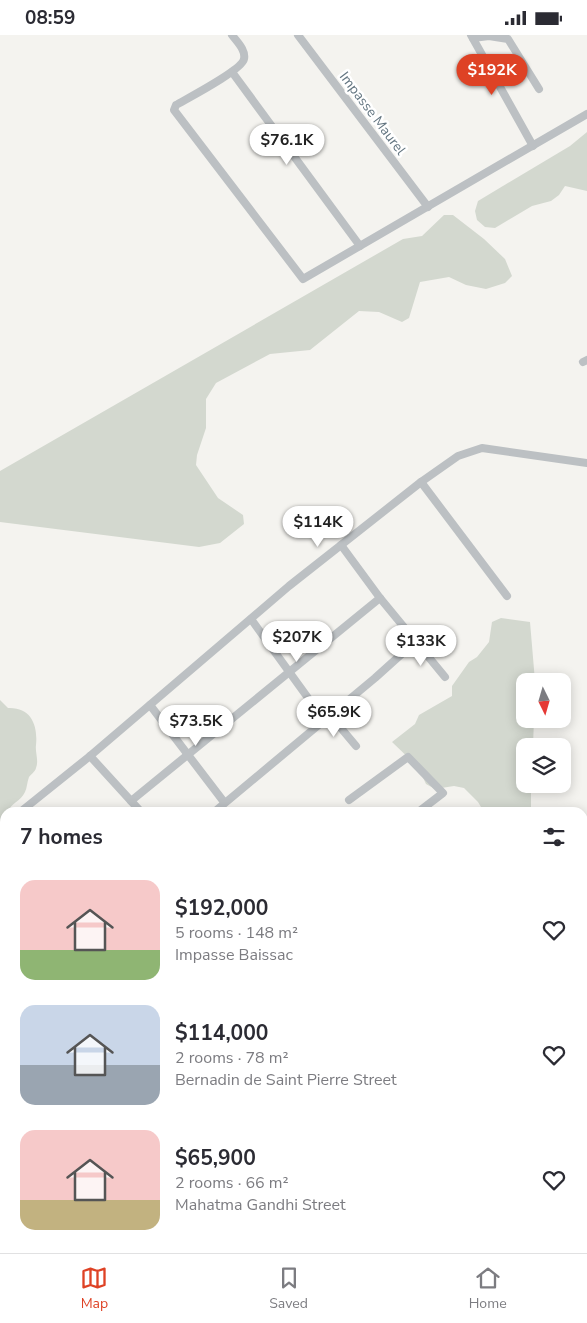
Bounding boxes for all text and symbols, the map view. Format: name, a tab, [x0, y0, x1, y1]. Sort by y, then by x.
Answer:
text: 08:59	[25, 5, 75, 31]
pin: $192K	[457, 53, 527, 96]
text: $192K	[467, 59, 517, 81]
street label: Impasse Maurel	[335, 68, 411, 159]
pin: $76.1K	[246, 123, 328, 166]
text: $76.1K	[261, 129, 314, 151]
pin: $114K	[283, 505, 353, 548]
text: $114K	[293, 511, 343, 533]
pin: $207K	[262, 621, 332, 663]
pin: $133K	[386, 625, 456, 667]
text: $207K	[272, 626, 322, 648]
text: $133K	[396, 630, 446, 652]
north arrow	[516, 673, 571, 727]
map controls	[516, 673, 571, 793]
pin: $65.9K	[293, 695, 375, 738]
text: $65.9K	[308, 701, 361, 723]
pin: $73.5K	[155, 705, 237, 747]
text: $73.5K	[170, 710, 223, 732]
button: layers	[516, 738, 571, 793]
text: 7 homes	[20, 823, 103, 851]
icon: filters	[540, 823, 568, 851]
text: $192,000	[175, 894, 268, 922]
icon: home	[60, 900, 120, 960]
icon: heart	[540, 916, 568, 944]
text: 5 rooms · 148 m²	[175, 922, 298, 944]
text: Impasse Baissac	[175, 944, 293, 966]
text: $114,000	[175, 1019, 268, 1047]
icon: home	[60, 1025, 120, 1085]
icon: heart	[540, 1041, 568, 1069]
text: 2 rooms · 78 m²	[175, 1047, 288, 1069]
text: Bernadin de Saint Pierre Street	[175, 1069, 397, 1091]
text: $65,900	[175, 1144, 256, 1172]
icon: home	[60, 1150, 120, 1210]
icon: heart	[540, 1166, 568, 1194]
text: 2 rooms · 66 m²	[175, 1172, 288, 1194]
text: Mahatma Gandhi Street	[175, 1194, 346, 1216]
tab: Map	[80, 1264, 108, 1313]
tab: Saved	[269, 1264, 308, 1313]
tab: Home	[469, 1264, 507, 1313]

